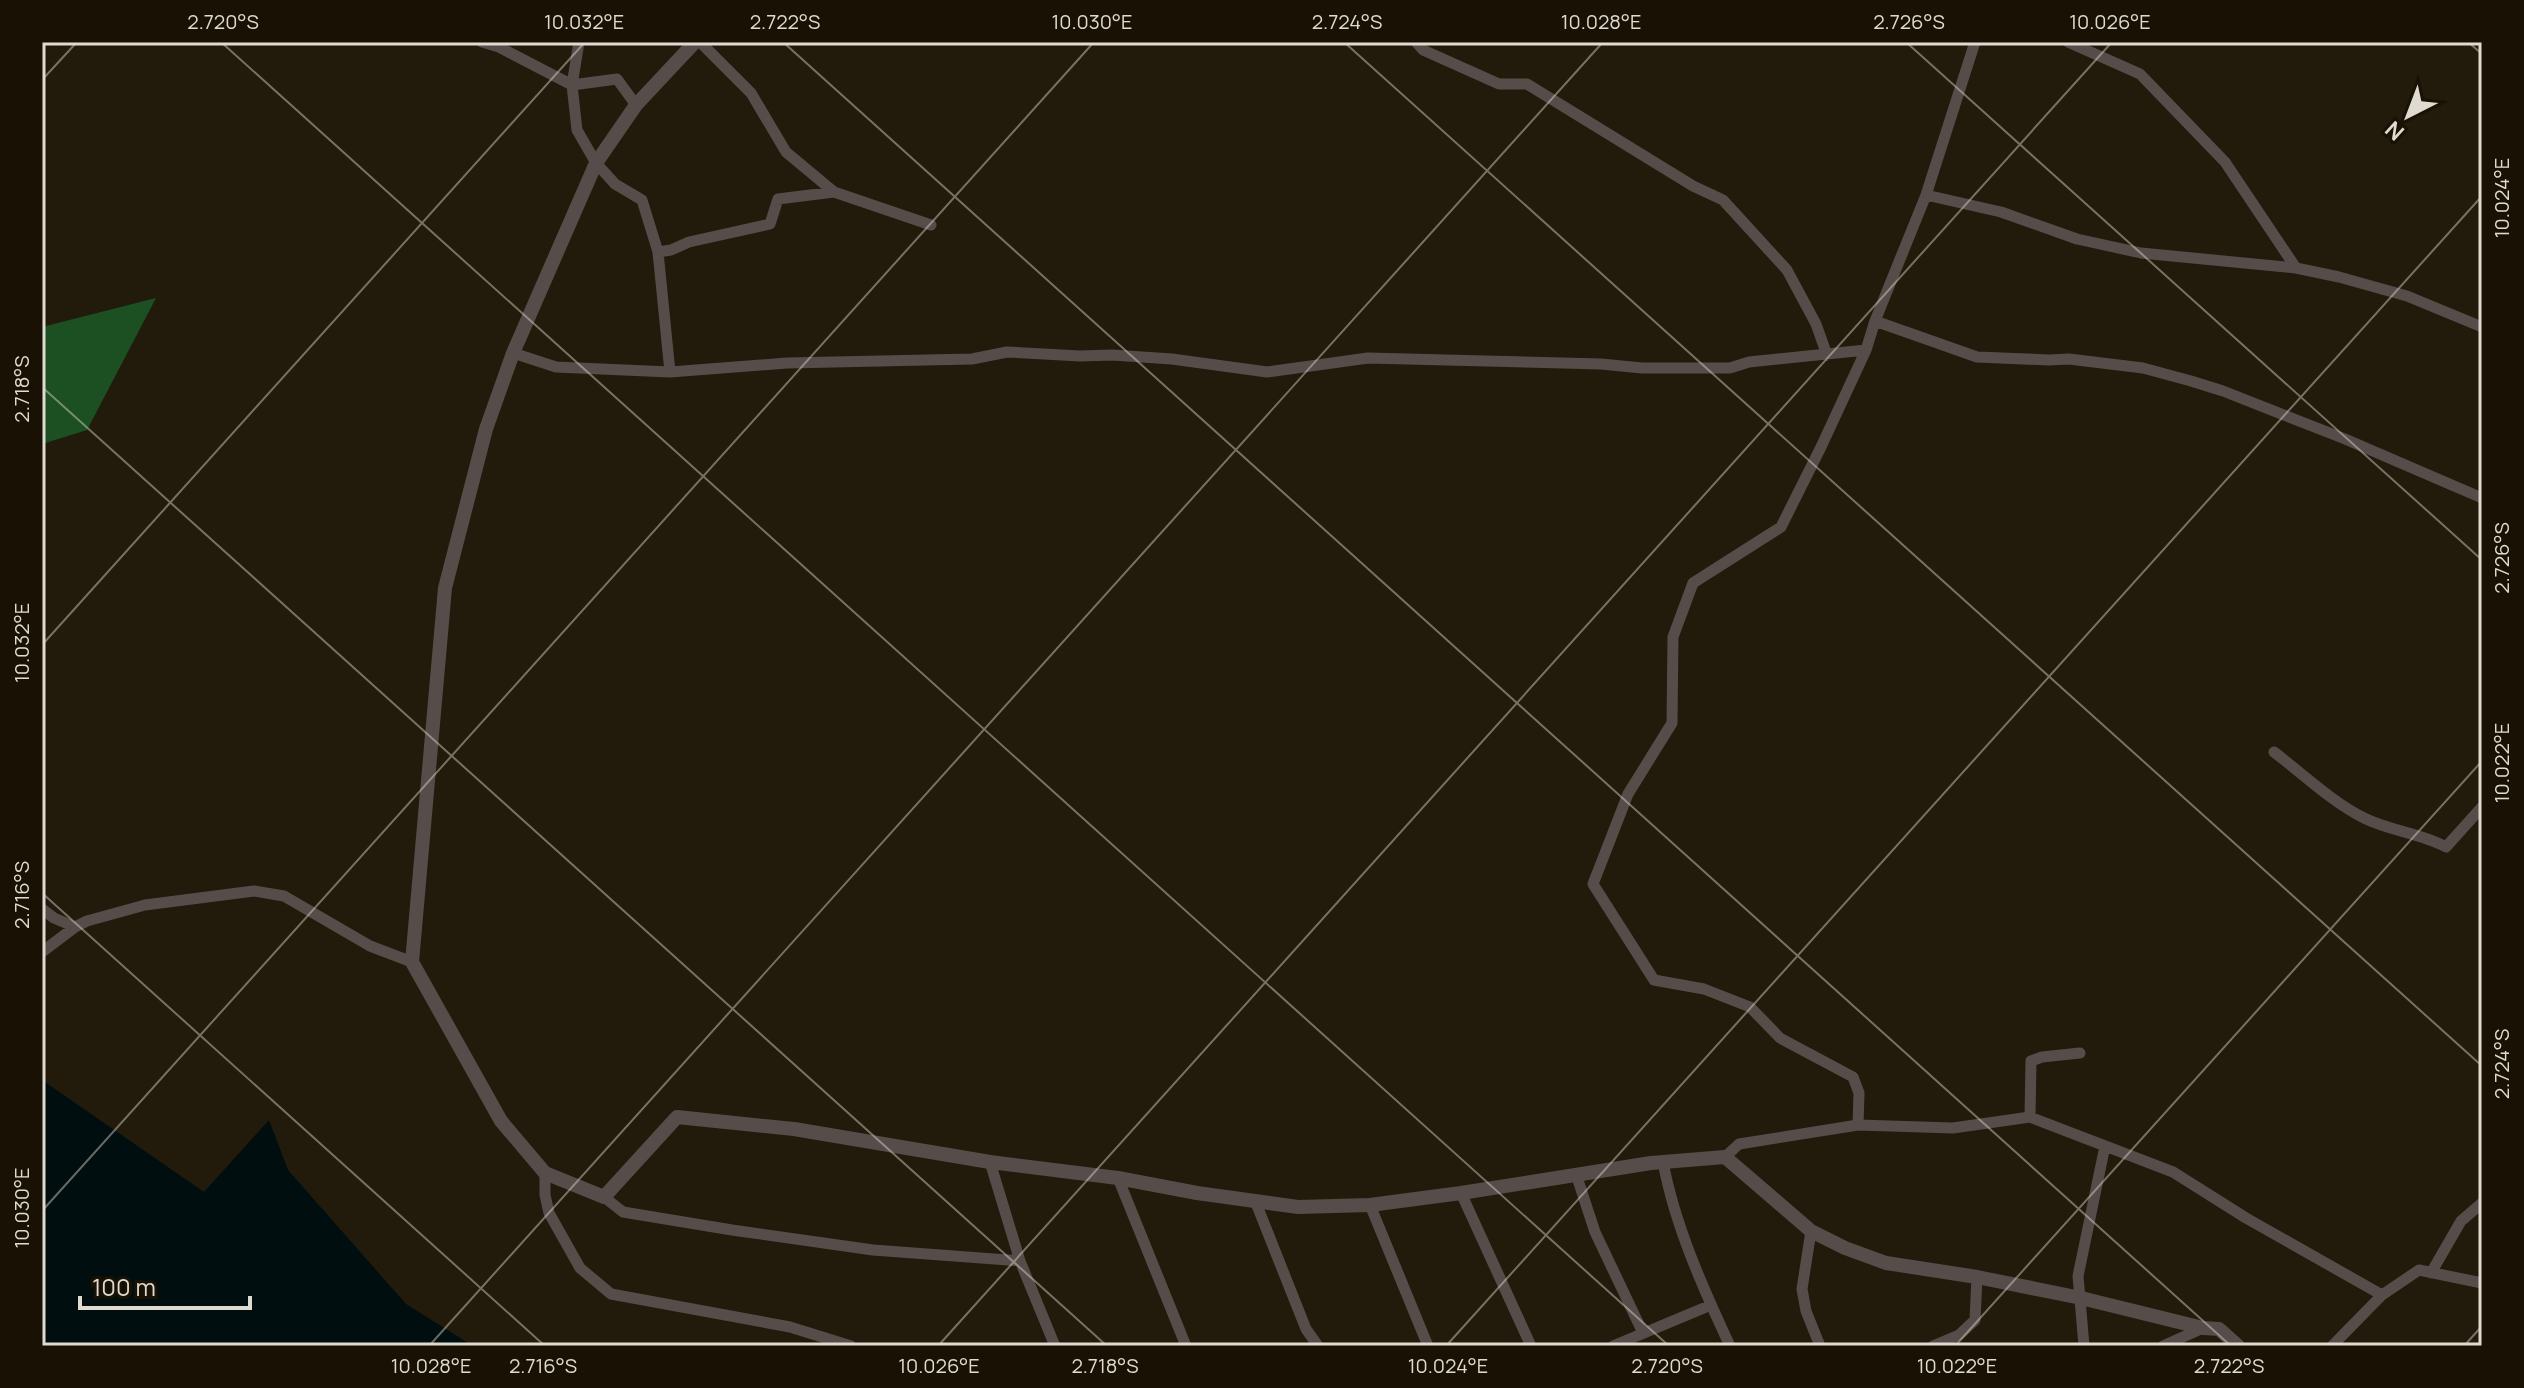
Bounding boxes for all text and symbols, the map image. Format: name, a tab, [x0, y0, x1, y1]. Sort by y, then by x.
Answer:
text: 2.720°S	[187, 8, 259, 35]
text: 10.032°E	[544, 8, 624, 35]
text: 2.722°S	[750, 8, 820, 35]
text: 10.030°E	[1052, 8, 1132, 35]
text: 2.724°S	[1312, 8, 1382, 35]
text: 10.028°E	[1561, 8, 1641, 35]
text: 2.726°S	[1873, 8, 1945, 35]
text: 10.026°E	[2069, 8, 2151, 35]
north arrow	[2368, 76, 2448, 156]
text: N	[2379, 114, 2411, 147]
text: 10.024°E	[2488, 158, 2515, 238]
text: 2.718°S	[8, 355, 35, 423]
text: 2.726°S	[2488, 522, 2515, 594]
text: 10.032°E	[8, 603, 35, 683]
text: 10.022°E	[2488, 723, 2515, 803]
text: 2.716°S	[8, 861, 35, 929]
text: 2.724°S	[2488, 1029, 2515, 1099]
text: 10.030°E	[8, 1168, 35, 1248]
scale bar	[80, 1260, 250, 1310]
text: 100 m	[92, 1270, 156, 1303]
text: 10.028°E	[391, 1352, 471, 1379]
text: 2.716°S	[509, 1352, 577, 1379]
text: 10.026°E	[898, 1352, 980, 1379]
text: 2.718°S	[1071, 1352, 1139, 1379]
text: 10.024°E	[1408, 1352, 1488, 1379]
text: 2.720°S	[1631, 1352, 1703, 1379]
text: 10.022°E	[1917, 1352, 1997, 1379]
text: 2.722°S	[2194, 1352, 2264, 1379]

